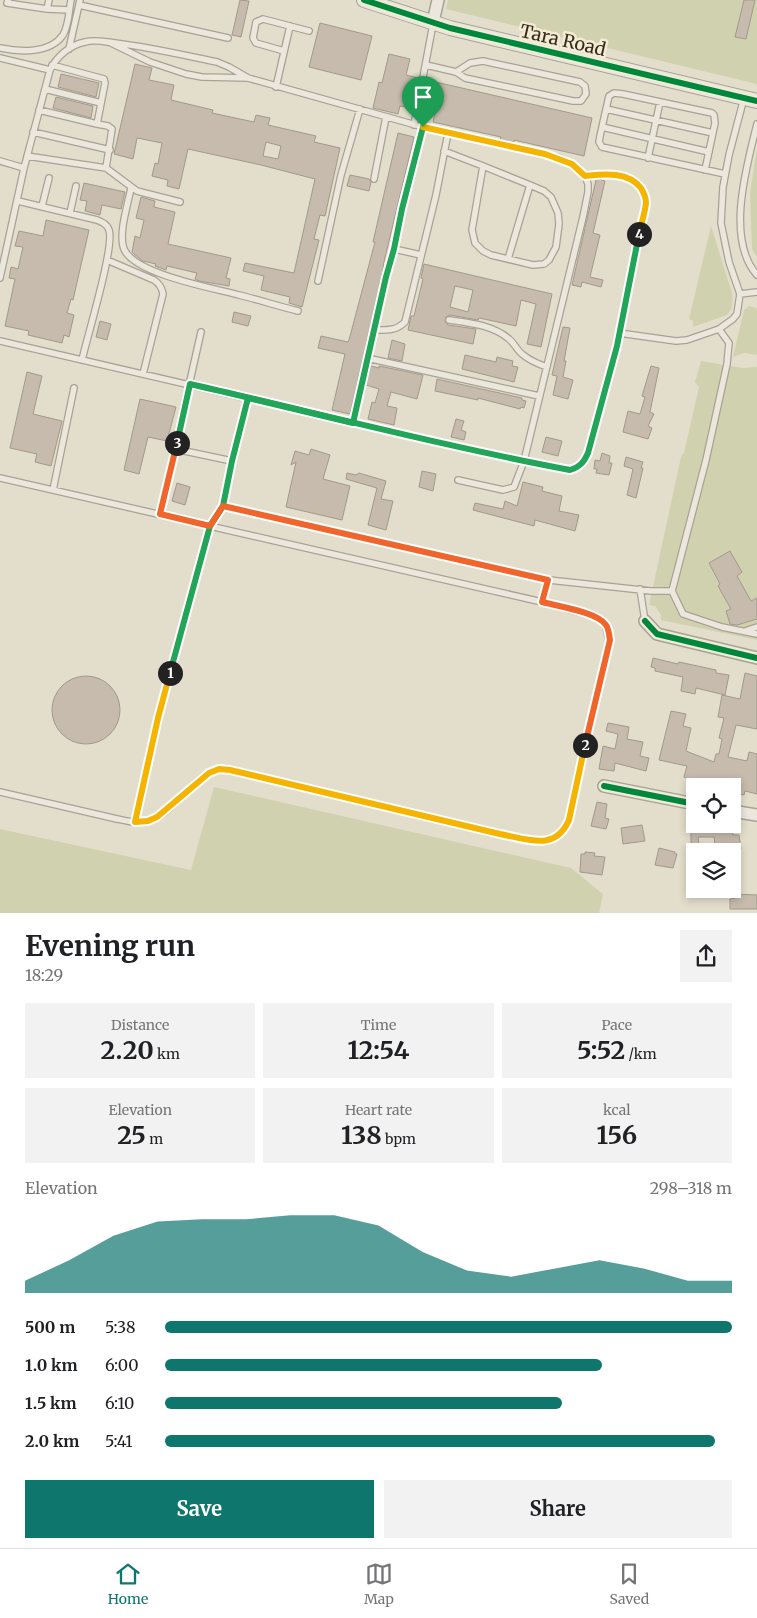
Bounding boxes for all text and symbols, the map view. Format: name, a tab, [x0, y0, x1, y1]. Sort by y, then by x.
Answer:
street label: Tara Road	[518, 19, 608, 61]
pin	[402, 76, 444, 127]
icon: arrive	[409, 83, 437, 111]
pin: 4	[626, 222, 652, 246]
text: 4	[635, 225, 644, 243]
pin: 3	[164, 430, 190, 456]
text: 3	[173, 434, 182, 452]
pin: 1	[158, 660, 182, 686]
text: 1	[167, 664, 174, 682]
pin: 2	[572, 732, 598, 758]
text: 2	[581, 736, 590, 754]
map controls	[686, 778, 741, 898]
button: locate	[686, 778, 741, 833]
button: layers	[686, 843, 741, 898]
text: Evening run	[25, 928, 195, 964]
button: share	[680, 930, 732, 982]
text: 18:29	[25, 965, 63, 985]
text: Distance	[111, 1016, 169, 1034]
text: Time	[361, 1016, 396, 1034]
text: Pace	[602, 1016, 632, 1034]
text: 2.20	[101, 1034, 154, 1066]
text: 12:54	[347, 1034, 410, 1066]
text: 5:52	[577, 1034, 625, 1066]
text: km	[154, 1045, 180, 1063]
text: /km	[625, 1045, 657, 1063]
text: Elevation	[108, 1101, 172, 1119]
text: Heart rate	[345, 1101, 412, 1119]
text: kcal	[603, 1101, 631, 1119]
text: 25	[117, 1119, 146, 1151]
text: 138	[341, 1119, 382, 1151]
text: 156	[596, 1119, 637, 1151]
text: m	[146, 1130, 163, 1148]
text: bpm	[382, 1130, 416, 1148]
text: Elevation	[25, 1178, 98, 1198]
text: 298–318 m	[650, 1178, 732, 1198]
text: 500 m	[25, 1317, 75, 1337]
text: 5:38	[105, 1317, 135, 1337]
text: 1.0 km	[25, 1355, 78, 1375]
text: 6:00	[105, 1355, 139, 1375]
text: 1.5 km	[25, 1393, 77, 1413]
text: 6:10	[105, 1393, 134, 1413]
text: 2.0 km	[25, 1431, 79, 1451]
text: 5:41	[105, 1431, 133, 1451]
button: Save	[25, 1480, 374, 1538]
button: Share	[384, 1480, 732, 1538]
tab: Home	[108, 1560, 148, 1608]
tab: Map	[364, 1560, 394, 1608]
tab: Saved	[609, 1560, 649, 1608]

